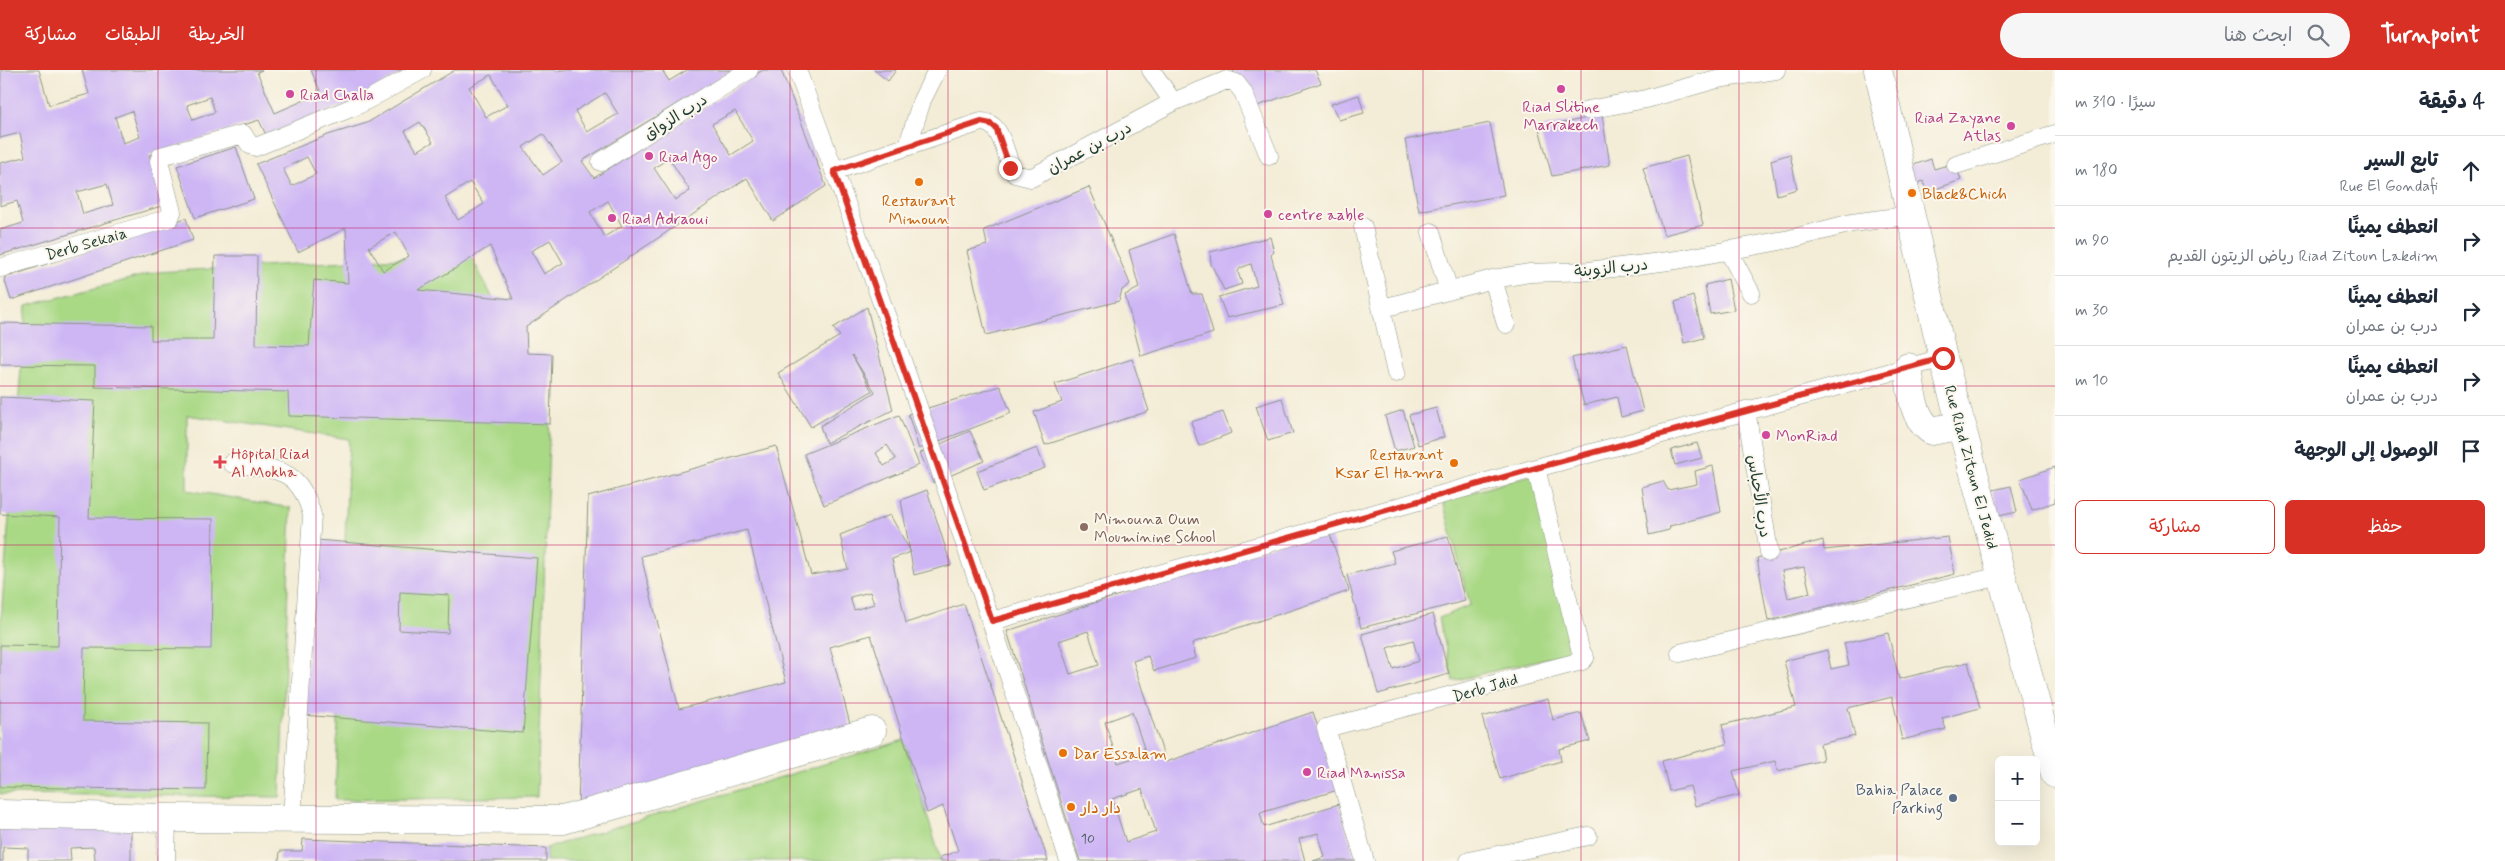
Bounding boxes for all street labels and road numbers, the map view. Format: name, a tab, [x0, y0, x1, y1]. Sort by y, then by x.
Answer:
street label: درب الزواق	[640, 89, 712, 145]
street label: درب بن عمران	[1044, 117, 1135, 179]
street label: Derb Sekaia	[43, 223, 130, 266]
street label: درب الزوبنة	[1573, 254, 1649, 283]
street label: Rue Riad Zitoun El Jedid	[1939, 383, 2003, 552]
street label: درب الأحباس	[1742, 453, 1776, 539]
street label: Derb Jdid	[1450, 669, 1520, 708]

